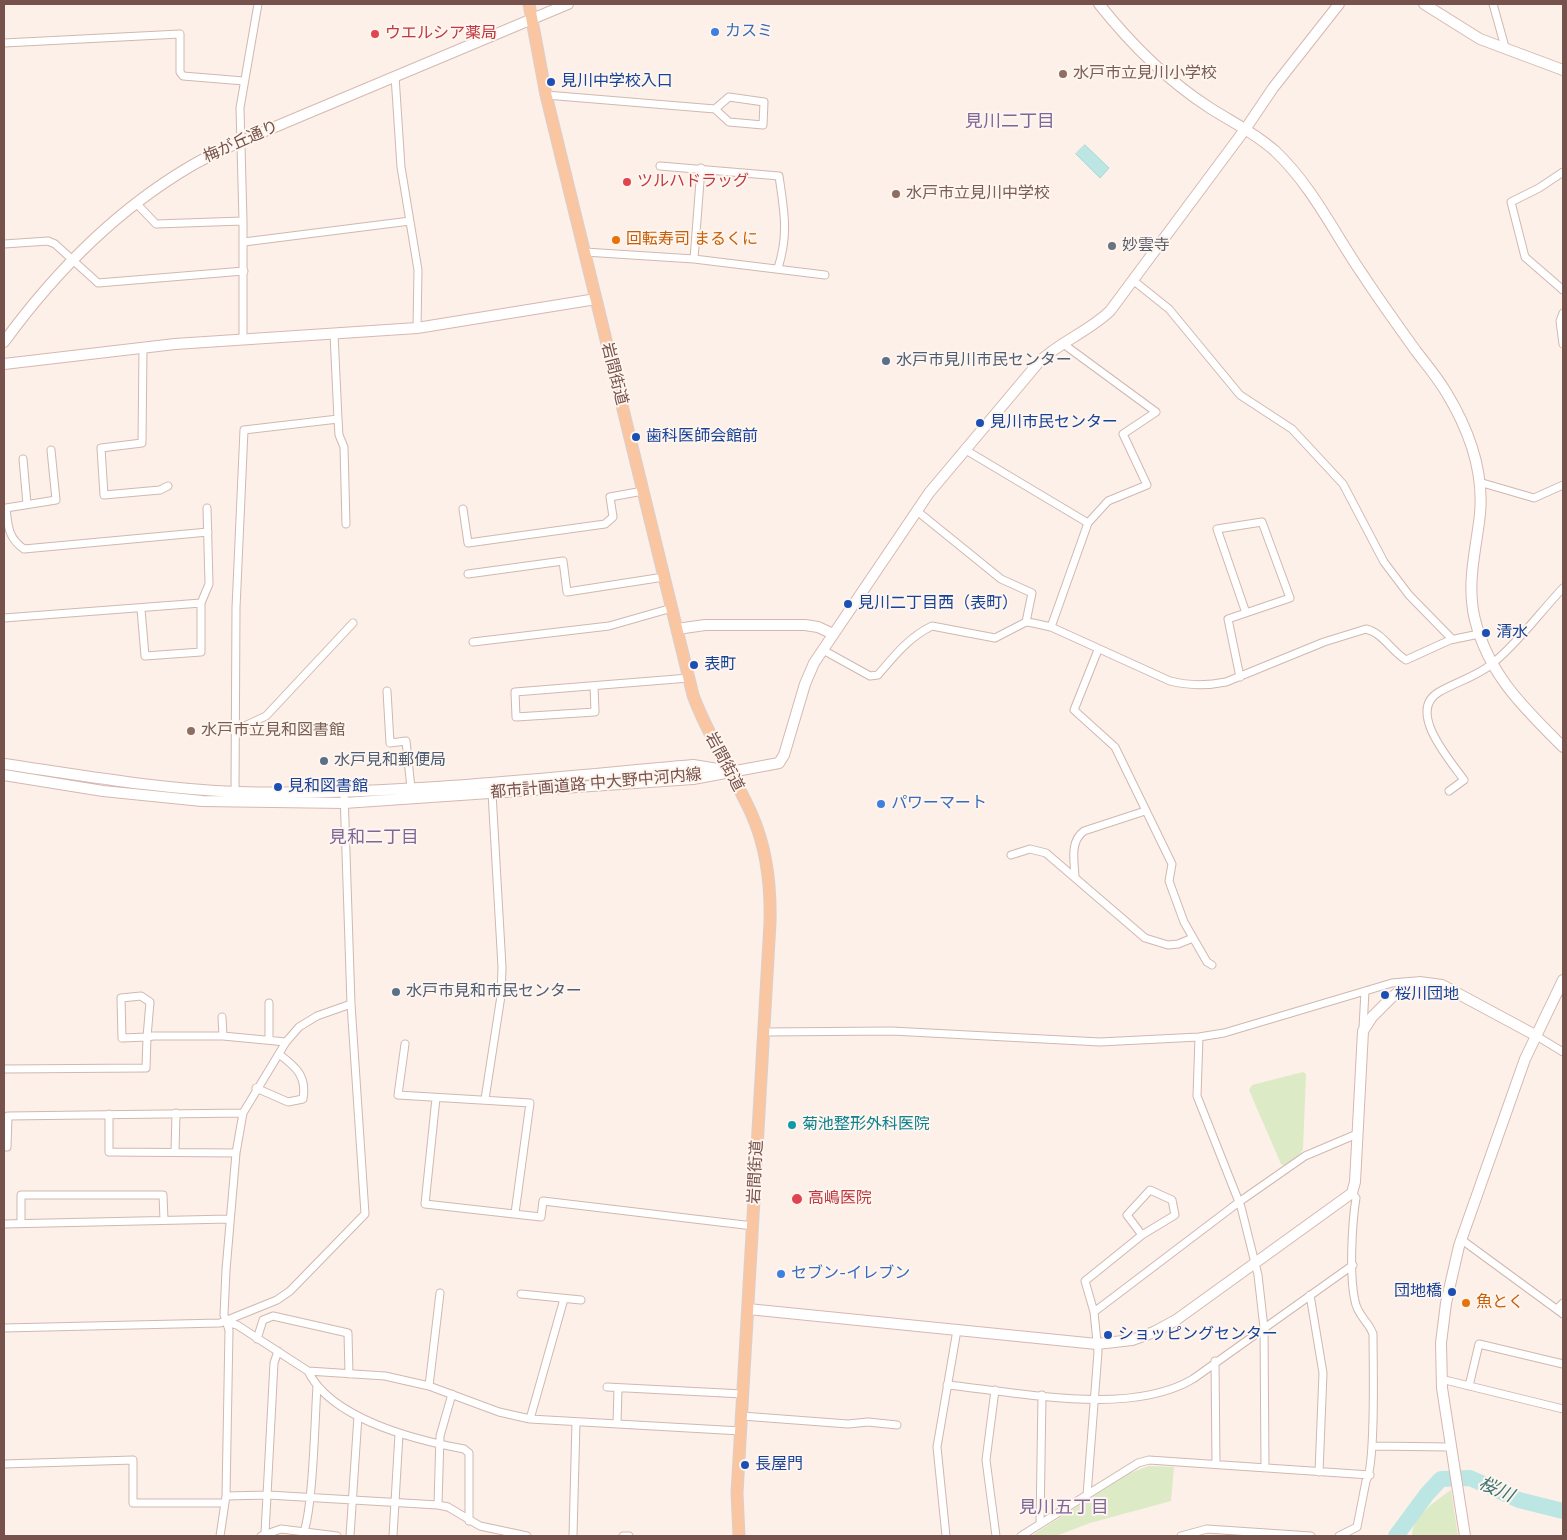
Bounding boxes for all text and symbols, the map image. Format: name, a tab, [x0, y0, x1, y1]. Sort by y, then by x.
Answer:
place label: カスミ	[725, 22, 773, 42]
place label: ウエルシア薬局	[385, 24, 497, 44]
marker: カスミ	[709, 26, 721, 38]
marker: ウエルシア薬局	[369, 28, 381, 40]
place label: 水戸市立見川小学校	[1073, 64, 1217, 84]
marker: 水戸市立見川小学校	[1057, 68, 1069, 80]
place label: 見川中学校入口	[561, 72, 673, 92]
marker: 見川中学校入口	[545, 76, 557, 88]
district label: 見川二丁目	[965, 111, 1055, 133]
street label: 梅が丘通り	[201, 117, 281, 167]
place label: ツルハドラッグ	[637, 172, 749, 192]
marker: ツルハドラッグ	[621, 176, 633, 188]
place label: 水戸市立見川中学校	[906, 184, 1050, 204]
marker: 水戸市立見川中学校	[890, 188, 902, 200]
place label: 回転寿司 まるくに	[626, 230, 758, 250]
marker: 回転寿司 まるくに	[610, 234, 622, 246]
place label: 妙雲寺	[1122, 236, 1170, 256]
marker: 妙雲寺	[1106, 240, 1118, 252]
street label: 岩間街道	[597, 341, 631, 407]
place label: 水戸市見川市民センター	[896, 351, 1072, 371]
marker: 水戸市見川市民センター	[880, 355, 892, 367]
place label: 見川市民センター	[990, 413, 1118, 433]
marker: 見川市民センター	[974, 417, 986, 429]
place label: 歯科医師会館前	[646, 427, 758, 447]
marker: 歯科医師会館前	[630, 431, 642, 443]
place label: 見川二丁目西（表町）	[858, 594, 1018, 614]
marker: 見川二丁目西（表町）	[842, 598, 854, 610]
place label: 清水	[1496, 623, 1528, 643]
marker: 清水	[1480, 627, 1492, 639]
place label: 表町	[704, 655, 736, 675]
marker: 表町	[688, 659, 700, 671]
place label: 水戸市立見和図書館	[201, 721, 345, 741]
marker: 水戸市立見和図書館	[185, 725, 197, 737]
street label: 岩間街道	[701, 729, 747, 795]
place label: 水戸見和郵便局	[334, 751, 446, 771]
marker: 水戸見和郵便局	[318, 755, 330, 767]
street label: 都市計画道路 中大野中河内線	[490, 765, 702, 803]
place label: 見和図書館	[288, 777, 368, 797]
marker: 見和図書館	[272, 781, 284, 793]
place label: パワーマート	[891, 794, 987, 814]
marker: パワーマート	[875, 798, 887, 810]
district label: 見和二丁目	[329, 827, 419, 849]
place label: 水戸市見和市民センター	[406, 982, 582, 1002]
place label: 桜川団地	[1395, 985, 1459, 1005]
marker: 水戸市見和市民センター	[390, 986, 402, 998]
marker: 桜川団地	[1379, 989, 1391, 1001]
place label: 菊池整形外科医院	[802, 1115, 930, 1135]
marker: 菊池整形外科医院	[786, 1119, 798, 1131]
street label: 岩間街道	[745, 1140, 767, 1204]
place label: 高嶋医院	[808, 1189, 872, 1209]
marker: 高嶋医院	[790, 1192, 804, 1206]
place label: セブン-イレブン	[791, 1264, 910, 1284]
marker: セブン-イレブン	[775, 1268, 787, 1280]
place label: 団地橋	[1394, 1282, 1442, 1302]
marker: 団地橋	[1446, 1286, 1458, 1298]
place label: 魚とく	[1476, 1293, 1524, 1313]
marker: 魚とく	[1460, 1297, 1472, 1309]
place label: ショッピングセンター	[1118, 1325, 1278, 1345]
marker: ショッピングセンター	[1102, 1329, 1114, 1341]
place label: 長屋門	[755, 1455, 803, 1475]
marker: 長屋門	[739, 1459, 751, 1471]
water label: 桜川	[1475, 1473, 1517, 1507]
district label: 見川五丁目	[1019, 1497, 1109, 1519]

